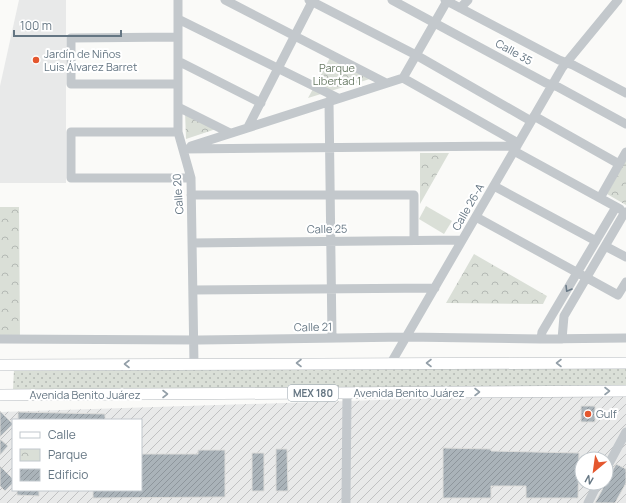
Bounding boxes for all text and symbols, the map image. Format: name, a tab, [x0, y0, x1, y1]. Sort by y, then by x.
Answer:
scale bar	[14, 12, 121, 38]
text: 100 m	[20, 17, 52, 34]
street label: Calle 35	[493, 35, 535, 68]
place label: Jardín de Niños Luis Álvarez Barret	[44, 46, 137, 74]
marker: Jardín de Niños Luis Álvarez Barret	[31, 55, 41, 65]
park label: Parque Libertad 1	[313, 60, 361, 88]
street label: Calle 20	[169, 173, 186, 215]
street label: Calle 26-A	[448, 180, 487, 233]
street label: Calle 25	[307, 221, 347, 236]
one-way arrow	[565, 285, 572, 292]
street label: Calle 21	[294, 319, 332, 334]
one-way arrow	[296, 359, 302, 367]
one-way arrow	[426, 359, 432, 367]
one-way arrow	[556, 359, 562, 367]
one-way arrow	[124, 360, 130, 368]
road number: MEX 180	[288, 385, 338, 401]
street label: Avenida Benito Juárez	[354, 385, 465, 400]
street label: Avenida Benito Juárez	[30, 387, 141, 402]
one-way arrow	[604, 387, 610, 395]
one-way arrow	[474, 388, 480, 396]
one-way arrow	[162, 390, 168, 398]
place label: Gulf	[596, 406, 617, 421]
marker: Gulf	[583, 409, 593, 419]
legend	[12, 419, 142, 491]
text: Calle	[48, 426, 76, 443]
text: Parque	[48, 446, 87, 463]
north arrow	[574, 451, 614, 491]
text: Edificio	[48, 466, 88, 483]
text: N	[582, 472, 596, 489]

